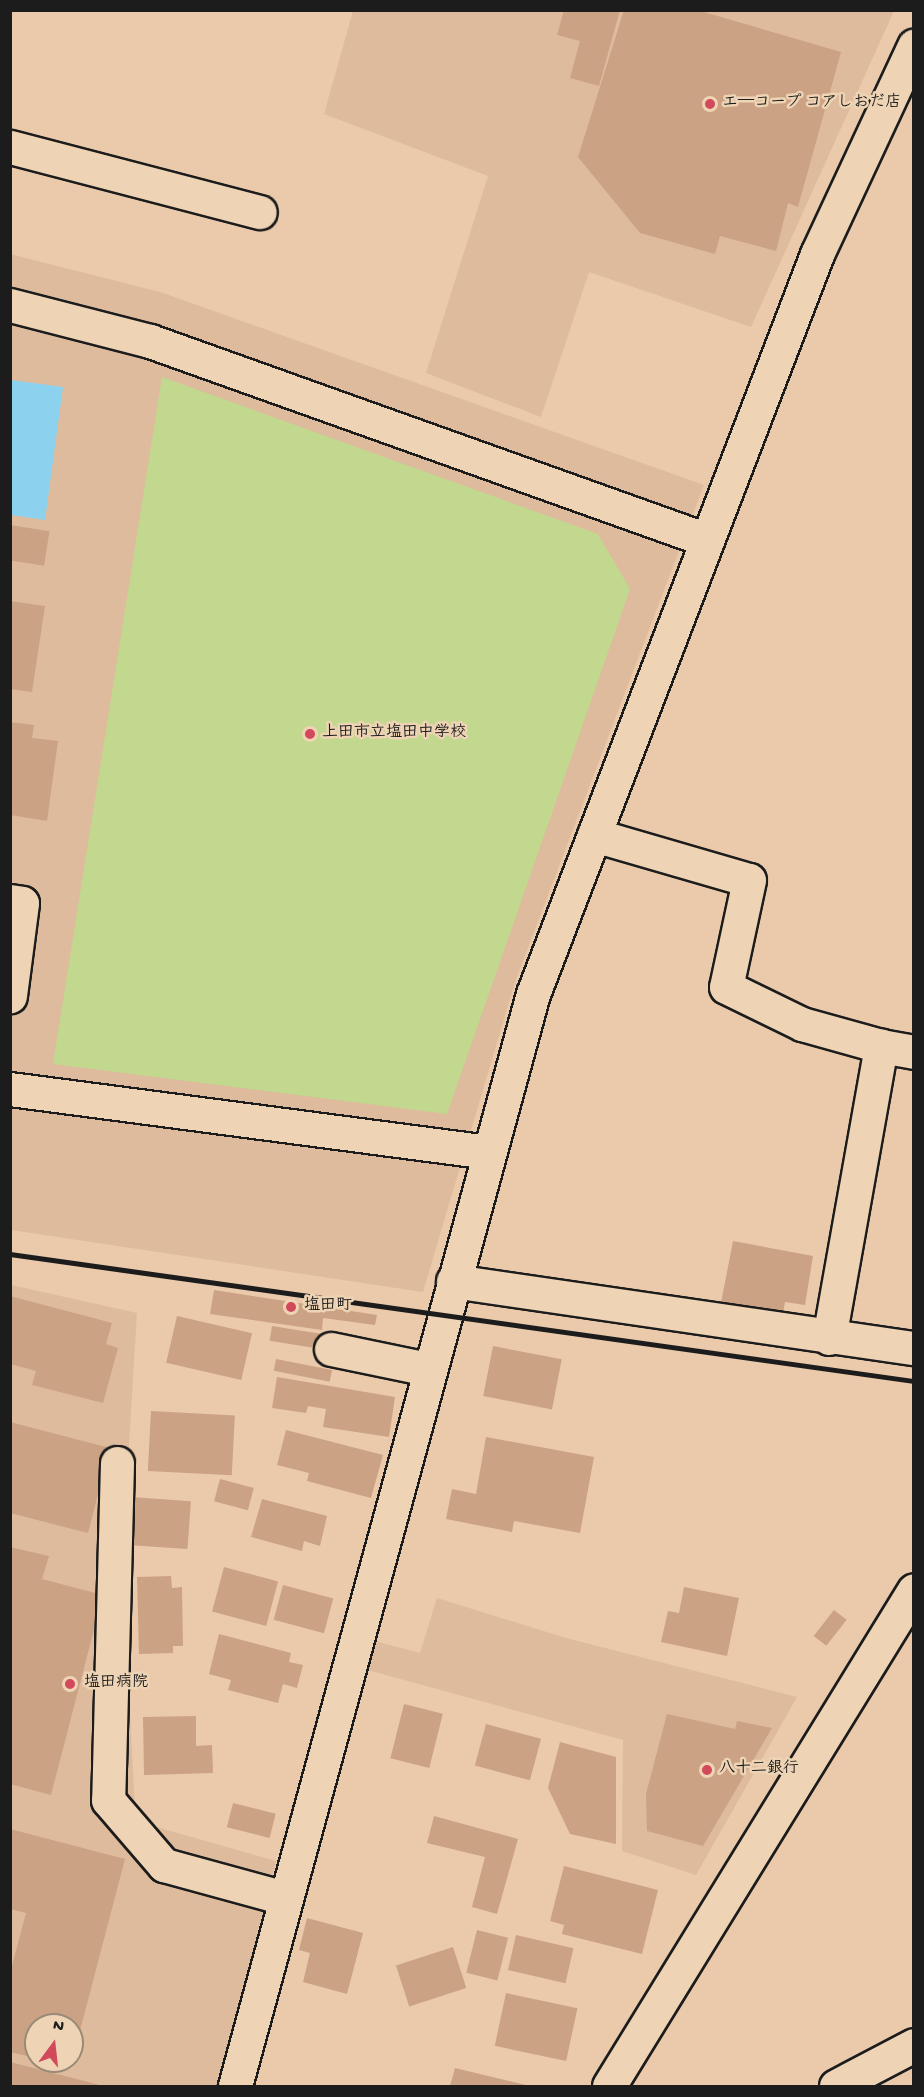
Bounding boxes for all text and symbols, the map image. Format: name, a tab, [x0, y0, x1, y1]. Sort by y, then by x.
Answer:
place label: エ―コープ コアしおだ店	[722, 94, 902, 114]
marker: エ―コープ コアしおだ店	[703, 97, 717, 111]
place label: 上田市立塩田中学校	[322, 724, 466, 744]
marker: 上田市立塩田中学校	[303, 727, 317, 741]
place label: 塩田町	[304, 1297, 352, 1317]
marker: 塩田町	[282, 1298, 300, 1316]
place label: 塩田病院	[84, 1674, 148, 1694]
marker: 塩田病院	[61, 1675, 79, 1693]
place label: 八十二銀行	[719, 1760, 799, 1780]
marker: 八十二銀行	[700, 1763, 714, 1777]
north arrow	[24, 2013, 84, 2073]
text: N	[51, 2017, 66, 2038]

